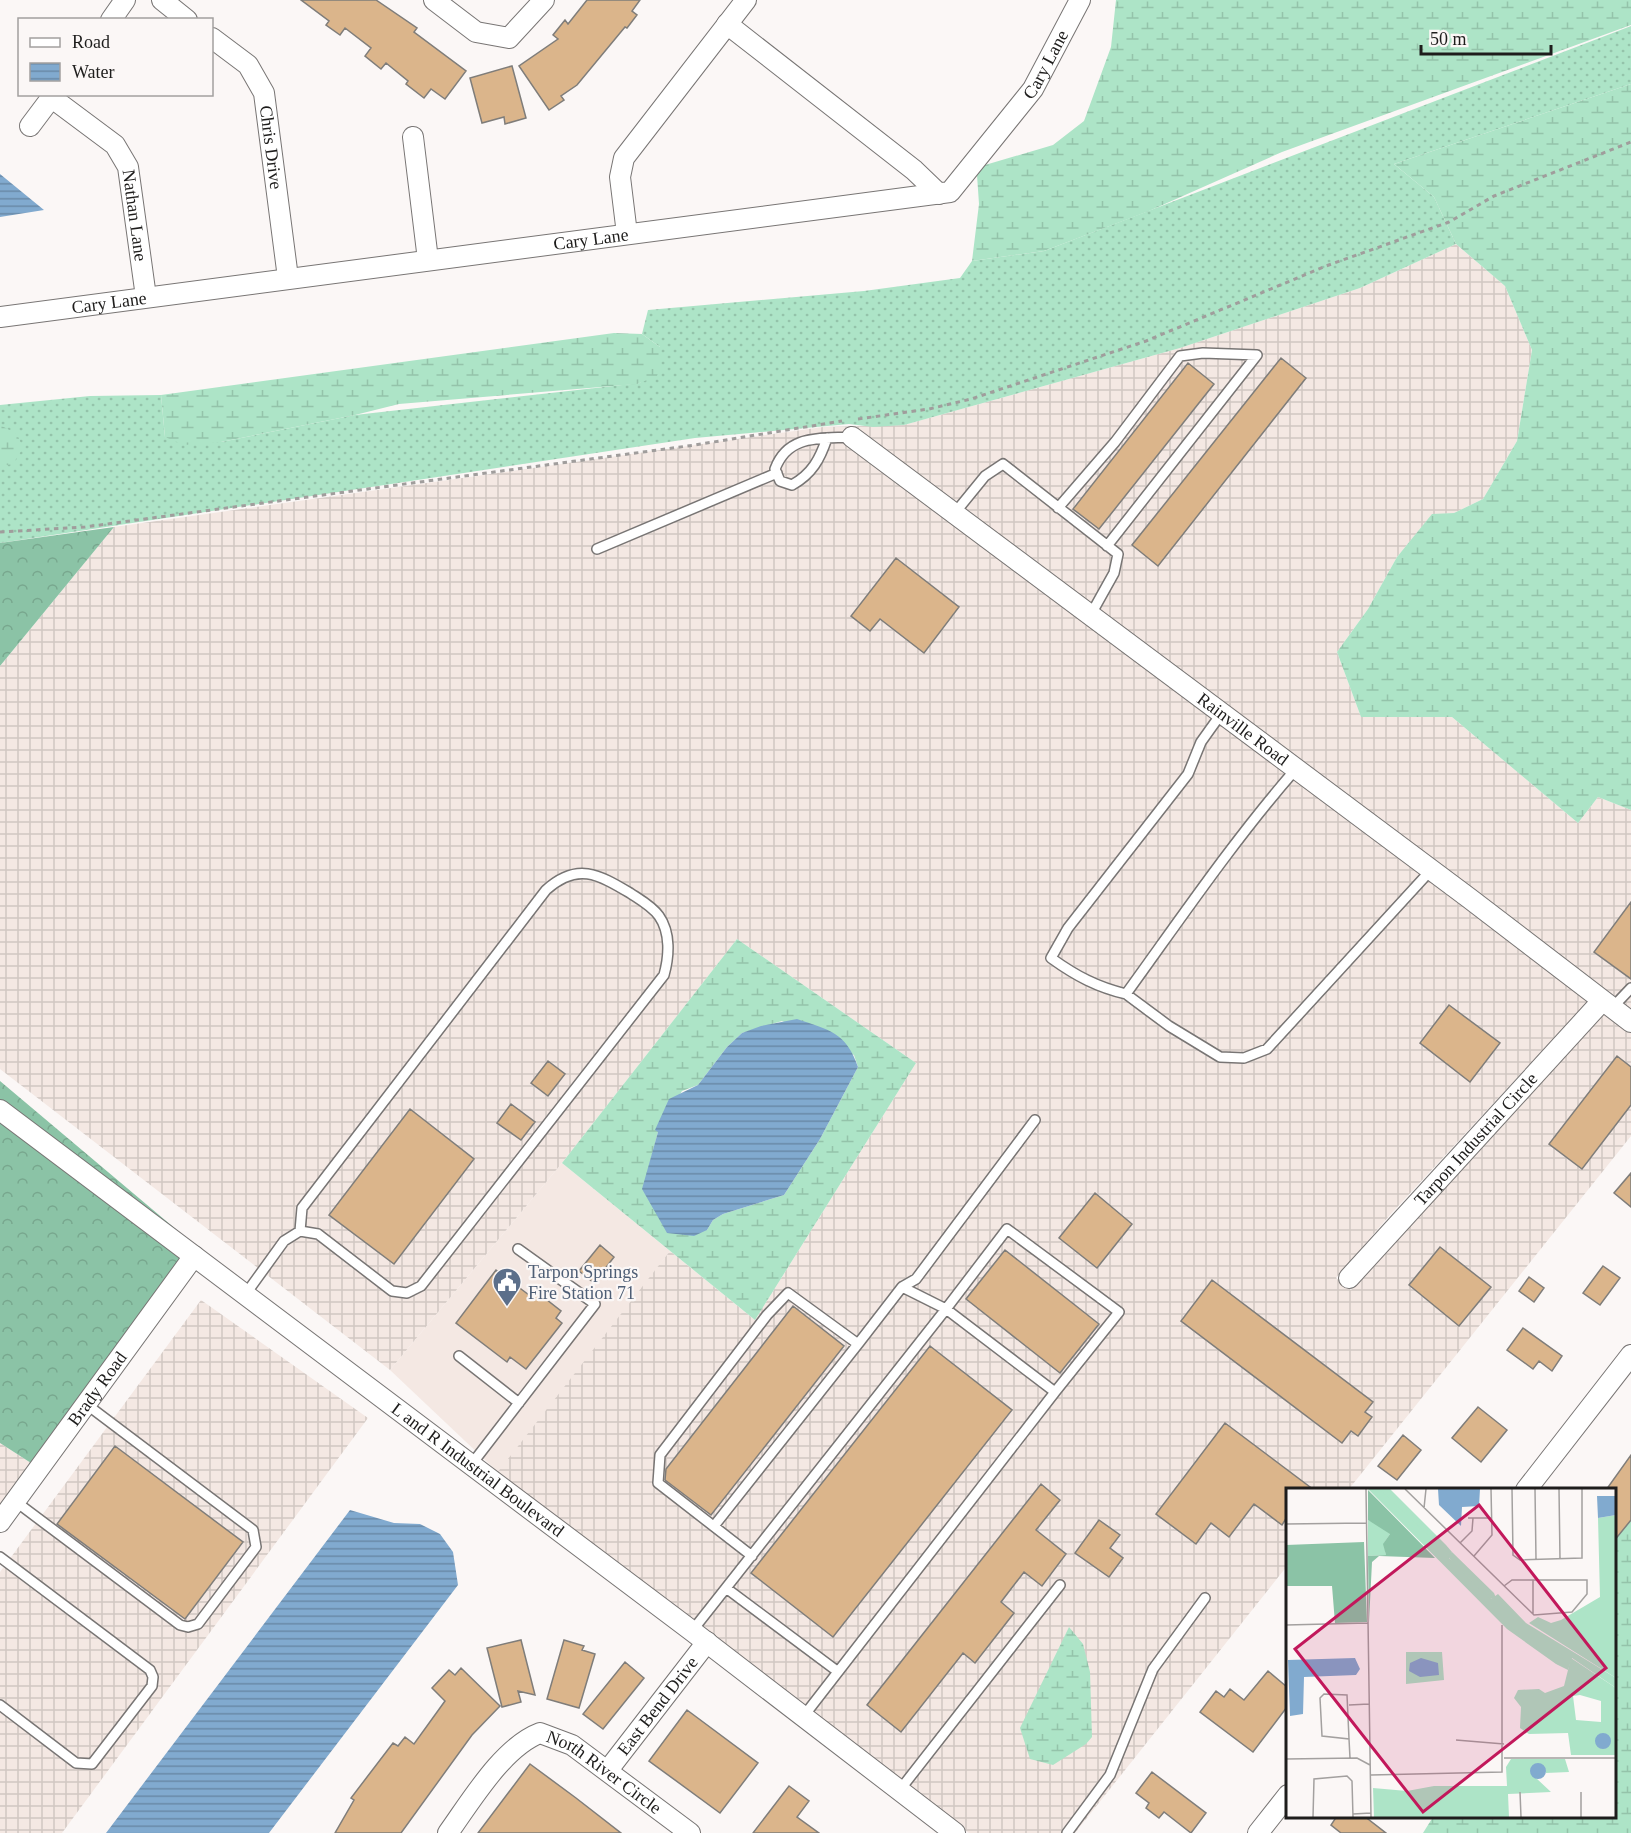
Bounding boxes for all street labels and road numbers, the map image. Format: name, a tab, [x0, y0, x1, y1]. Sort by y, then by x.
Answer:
street label: Cary Lane	[1019, 27, 1072, 103]
street label: Chris Drive	[256, 104, 286, 191]
street label: Nathan Lane	[118, 168, 151, 263]
street label: Cary Lane	[552, 224, 630, 254]
street label: Cary Lane	[70, 288, 148, 317]
street label: Rainville Road	[1193, 689, 1292, 770]
street label: Tarpon Industrial Circle	[1410, 1069, 1541, 1210]
street label: Brady Road	[64, 1348, 131, 1430]
street label: L and R Industrial Boulevard	[388, 1398, 568, 1541]
street label: East Bend Drive	[613, 1653, 702, 1759]
street label: North River Circle	[544, 1726, 665, 1818]

